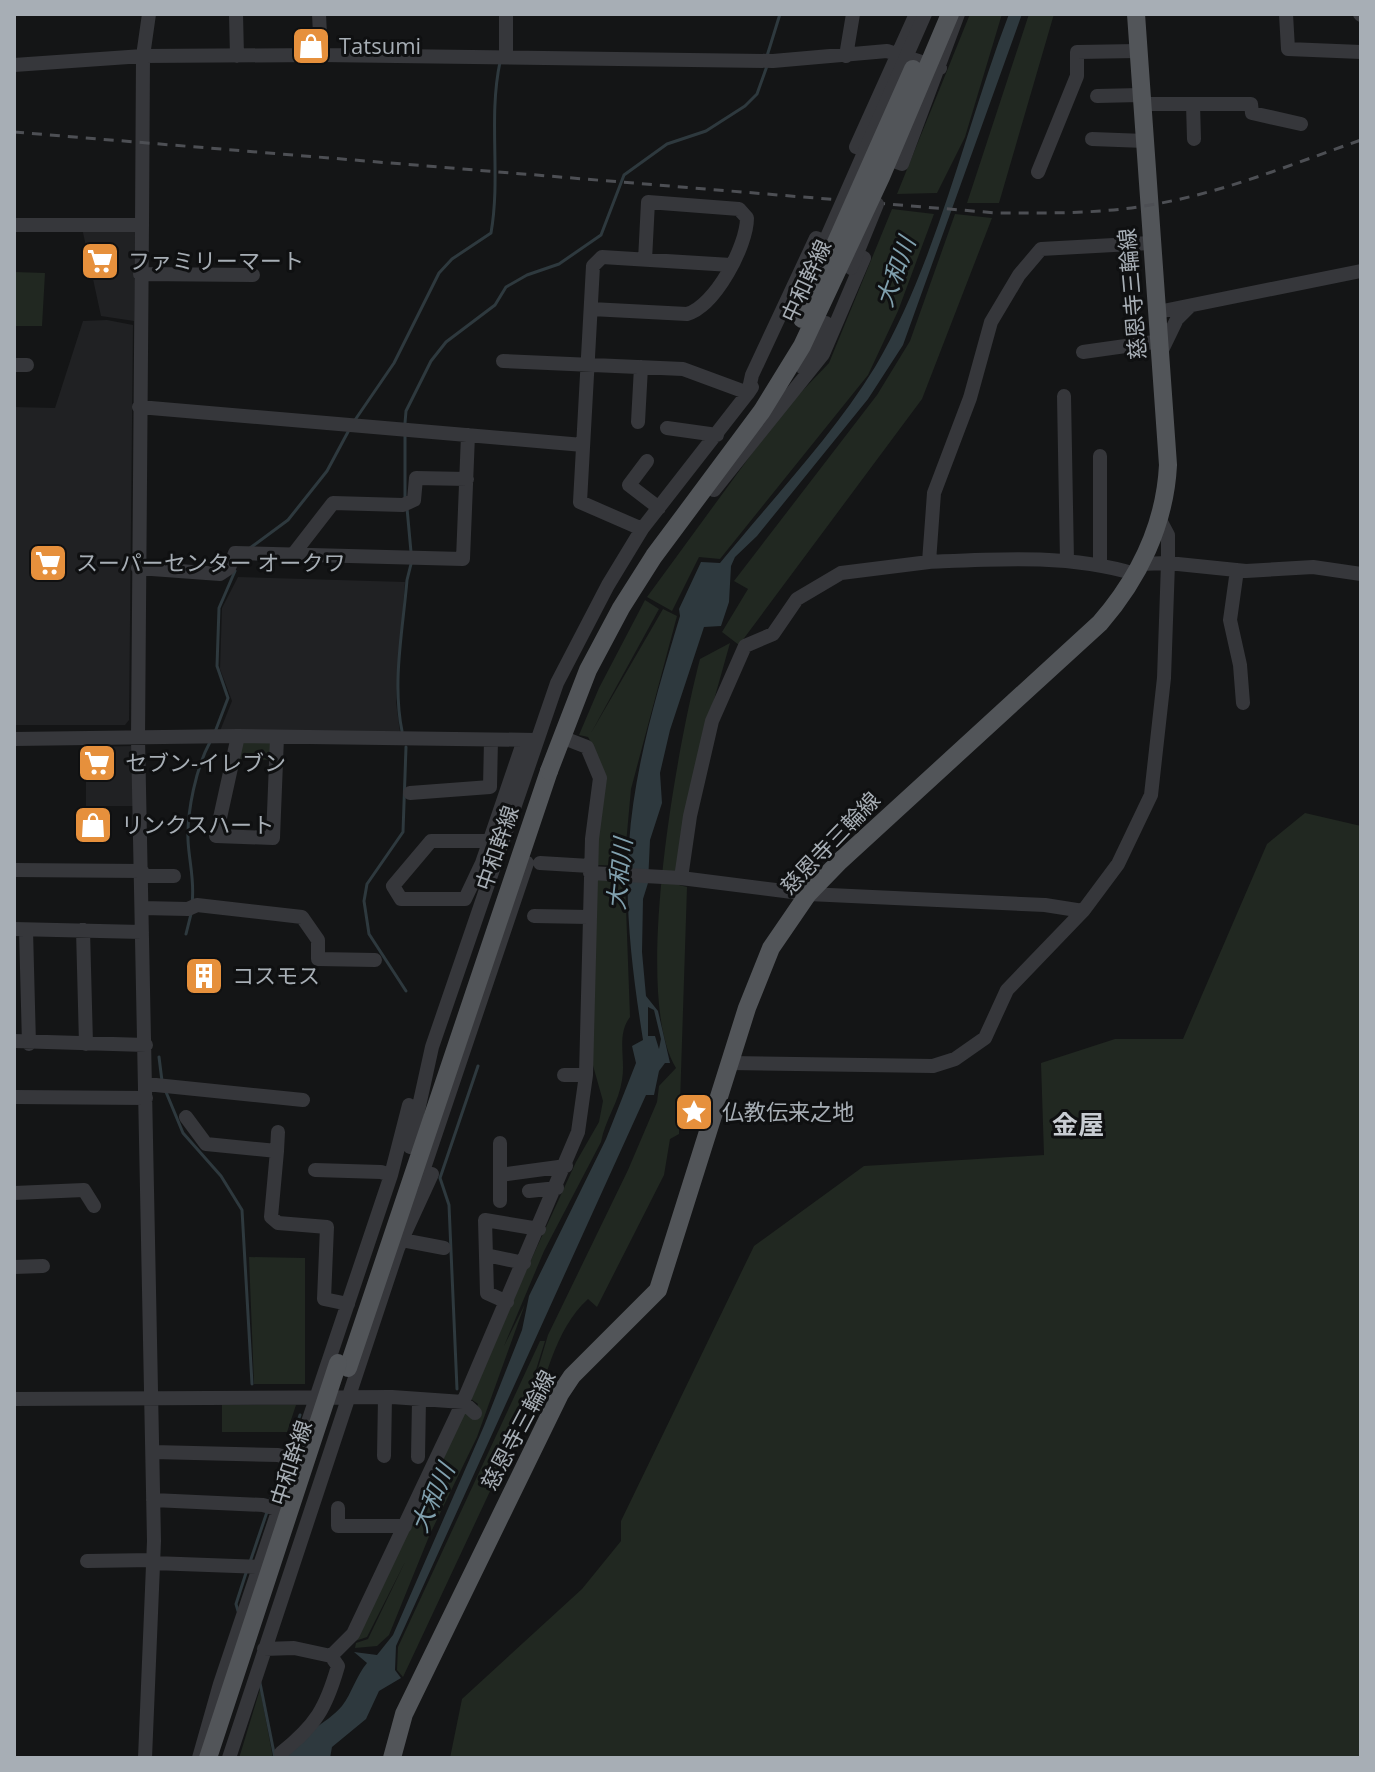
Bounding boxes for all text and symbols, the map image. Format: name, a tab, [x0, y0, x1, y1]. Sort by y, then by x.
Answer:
shop icon: Tatsumi	[290, 25, 332, 67]
place label: Tatsumi	[339, 30, 421, 60]
street label: 慈恩寺三輪線	[1110, 227, 1152, 361]
water label: 大和川	[867, 229, 923, 311]
street label: 中和幹線	[773, 234, 837, 327]
supermarket icon: ファミリーマート	[79, 240, 121, 282]
place label: ファミリーマート	[128, 245, 304, 275]
supermarket icon: スーパーセンター オークワ	[27, 542, 69, 584]
place label: スーパーセンター オークワ	[76, 547, 346, 577]
supermarket icon: セブン-イレブン	[76, 742, 118, 784]
place label: セブン-イレブン	[125, 747, 286, 777]
street label: 慈恩寺三輪線	[773, 784, 886, 900]
street label: 中和幹線	[468, 801, 525, 894]
shop icon: リンクスハート	[72, 804, 114, 846]
place label: リンクスハート	[121, 809, 274, 839]
water label: 大和川	[598, 833, 639, 911]
building icon: コスモス	[183, 955, 225, 997]
place label: コスモス	[232, 960, 320, 990]
place icon: 仏教伝来之地	[673, 1091, 715, 1133]
place label: 仏教伝来之地	[722, 1096, 854, 1126]
district label: 金屋	[1052, 1106, 1104, 1142]
street label: 慈恩寺三輪線	[473, 1364, 561, 1495]
street label: 中和幹線	[262, 1416, 318, 1509]
water label: 大和川	[402, 1455, 463, 1537]

